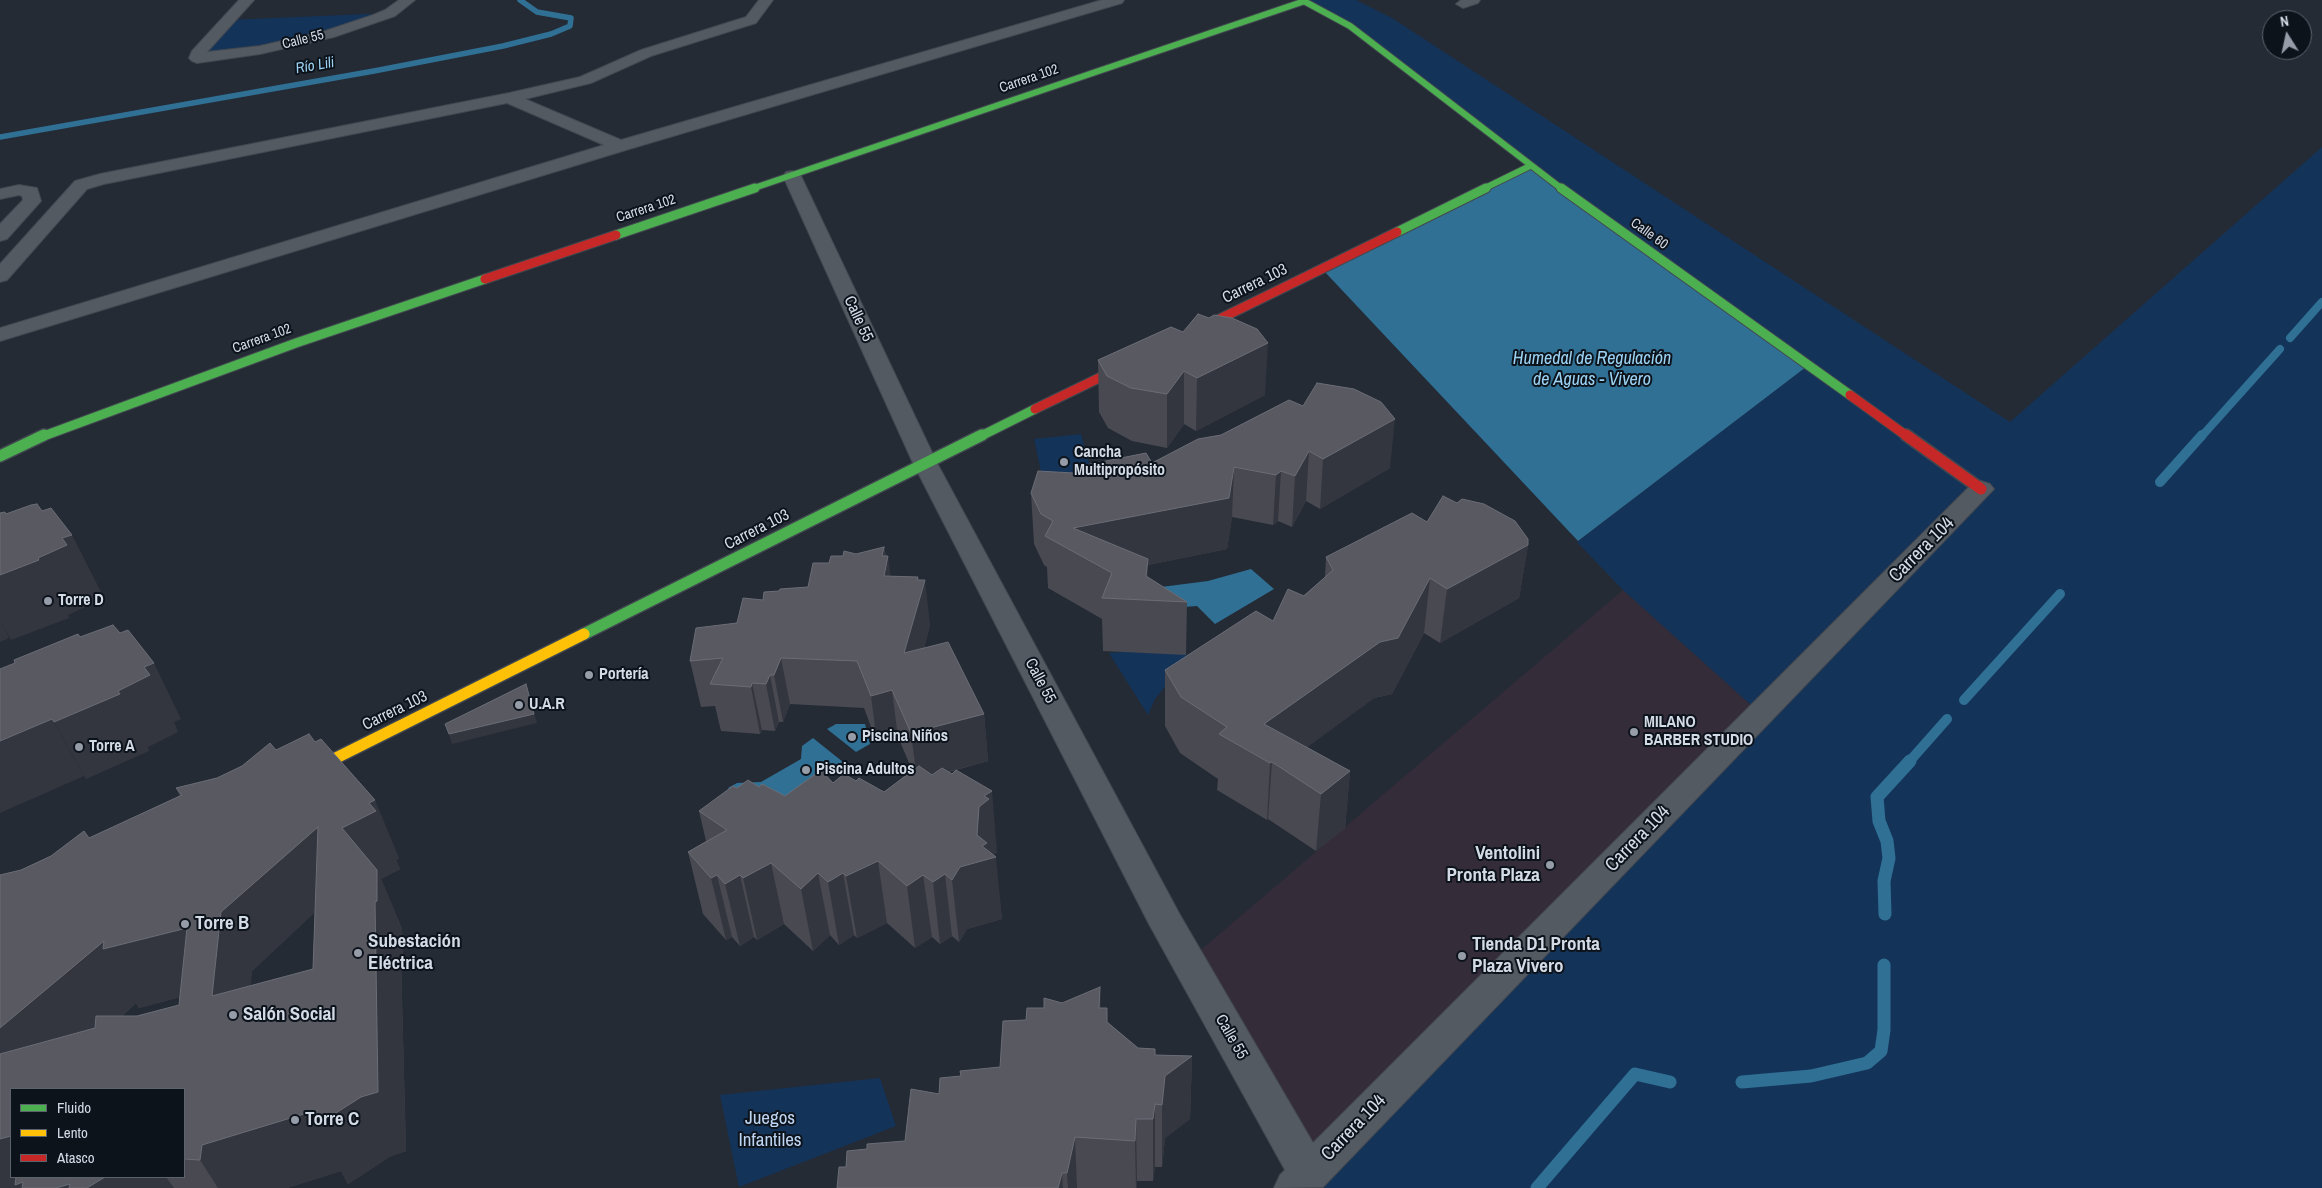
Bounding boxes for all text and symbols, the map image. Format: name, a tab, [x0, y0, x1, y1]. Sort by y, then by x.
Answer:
north arrow	[2262, 10, 2312, 60]
text: N	[2279, 12, 2290, 31]
street label: Calle 55	[281, 27, 325, 53]
water label: Río Lili	[294, 54, 336, 78]
street label: Carrera 102	[997, 61, 1061, 97]
street label: Carrera 102	[614, 192, 678, 226]
street label: Calle 60	[1627, 215, 1671, 253]
street label: Carrera 103	[1219, 260, 1291, 308]
street label: Calle 55	[839, 293, 877, 345]
street label: Carrera 102	[230, 321, 294, 357]
water label: Humedal de Regulación de Aguas - Vivero	[1513, 348, 1671, 390]
place label: Cancha Multipropósito	[1074, 443, 1165, 481]
marker: Cancha Multipropósito	[1058, 456, 1070, 468]
street label: Carrera 103	[721, 506, 793, 554]
street label: Carrera 104	[1885, 513, 1959, 587]
place label: Torre D	[58, 591, 104, 611]
marker: Torre D	[42, 595, 54, 607]
street label: Calle 55	[1020, 655, 1060, 707]
place label: Portería	[599, 665, 649, 685]
marker: Portería	[583, 669, 595, 681]
street label: Carrera 103	[359, 687, 431, 735]
place label: U.A.R	[529, 695, 565, 715]
marker: U.A.R	[513, 699, 525, 711]
place label: MILANO BARBER STUDIO	[1644, 713, 1753, 751]
marker: MILANO BARBER STUDIO	[1628, 726, 1640, 738]
place label: Piscina Niños	[862, 727, 948, 747]
marker: Piscina Niños	[846, 731, 858, 743]
place label: Torre A	[89, 737, 135, 757]
marker: Torre A	[73, 741, 85, 753]
place label: Piscina Adultos	[816, 760, 914, 780]
marker: Piscina Adultos	[800, 764, 812, 776]
street label: Carrera 104	[1601, 801, 1675, 877]
place label: Ventolini Pronta Plaza	[1446, 843, 1540, 887]
marker: Ventolini Pronta Plaza	[1544, 859, 1556, 871]
place label: Torre B	[195, 913, 249, 935]
marker: Torre B	[179, 918, 191, 930]
place label: Subestación Eléctrica	[368, 931, 461, 975]
place label: Tienda D1 Pronta Plaza Vivero	[1472, 934, 1600, 978]
marker: Subestación Eléctrica	[352, 947, 364, 959]
marker: Tienda D1 Pronta Plaza Vivero	[1456, 950, 1468, 962]
place label: Salón Social	[243, 1004, 336, 1026]
marker: Salón Social	[227, 1009, 239, 1021]
street label: Calle 55	[1211, 1011, 1251, 1063]
legend	[10, 1088, 185, 1178]
street label: Carrera 104	[1317, 1090, 1391, 1166]
text: Fluido	[57, 1097, 91, 1118]
park label: Juegos Infantiles	[738, 1108, 802, 1152]
place label: Torre C	[305, 1109, 359, 1131]
marker: Torre C	[289, 1114, 301, 1126]
text: Lento	[57, 1122, 88, 1143]
text: Atasco	[57, 1147, 95, 1168]

